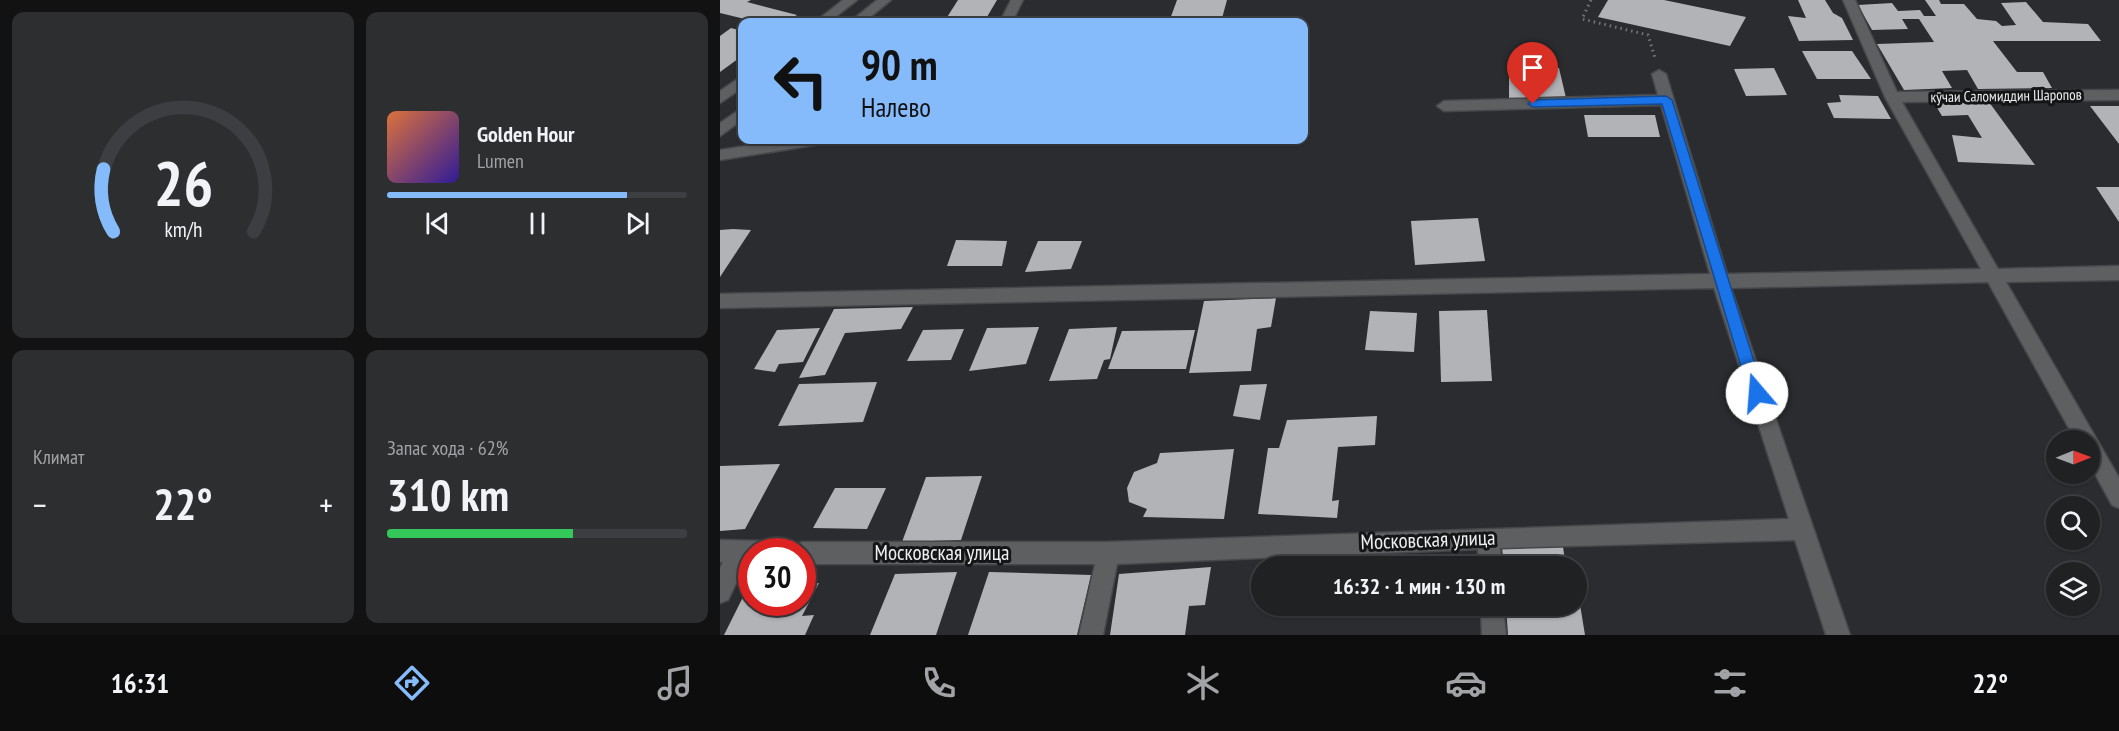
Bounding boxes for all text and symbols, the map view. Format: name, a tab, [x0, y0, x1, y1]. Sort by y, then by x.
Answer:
text: 90 m	[861, 37, 938, 92]
icon: left	[762, 42, 840, 120]
pin	[1507, 42, 1558, 104]
icon: arrive	[1516, 51, 1549, 84]
street label: кӯчаи Саломиддин Шаропов	[1930, 85, 2082, 106]
text: Налево	[861, 90, 931, 124]
text: Golden Hour	[477, 120, 575, 148]
text: 26	[153, 142, 213, 223]
text: Lumen	[477, 148, 524, 174]
icon: previous	[421, 207, 454, 240]
icon: pause	[521, 207, 554, 240]
icon: next	[621, 207, 654, 240]
text: km/h	[164, 216, 202, 244]
position arrow	[1725, 361, 1789, 425]
north arrow	[2046, 430, 2100, 484]
map controls	[2046, 430, 2100, 616]
text: Запас хода · 62%	[387, 435, 508, 461]
text: Климат	[33, 444, 84, 470]
text: 310 km	[387, 465, 509, 523]
text: 22°	[153, 474, 213, 532]
text: −	[33, 483, 47, 526]
text: +	[319, 483, 333, 526]
button: search	[2046, 496, 2100, 550]
street label: Московская улица	[1360, 524, 1496, 555]
speed limit sign: 30	[738, 538, 816, 616]
street label: Московская улица	[875, 539, 1009, 566]
button: layers	[2046, 562, 2100, 616]
text: 16:32 · 1 мин · 130 m	[1333, 572, 1505, 600]
icon: directions	[391, 662, 433, 704]
icon: music	[654, 662, 696, 704]
icon: phone	[918, 662, 960, 704]
icon: climate	[1182, 662, 1224, 704]
icon: car	[1445, 662, 1487, 704]
icon: filters	[1709, 662, 1751, 704]
text: 16:31	[111, 666, 169, 700]
text: 22°	[1972, 666, 2008, 700]

